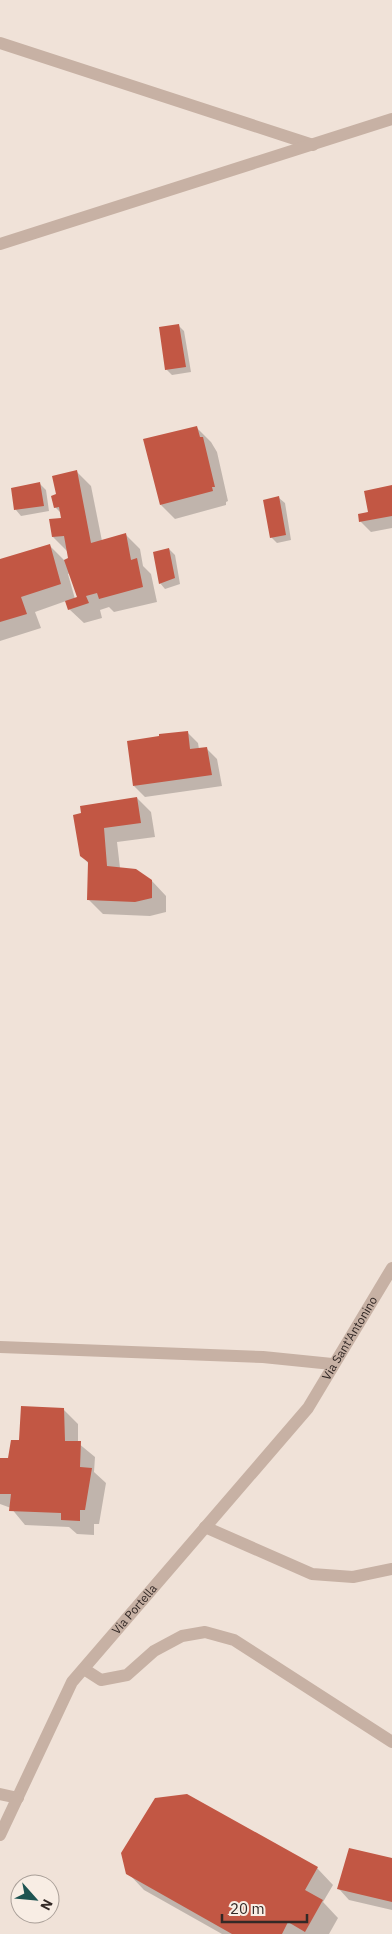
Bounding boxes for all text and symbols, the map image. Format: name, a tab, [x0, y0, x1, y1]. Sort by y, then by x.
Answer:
street label: Via Sant'Antonino	[318, 1293, 380, 1383]
street label: Via Portella	[108, 1580, 160, 1637]
north arrow	[10, 1874, 60, 1924]
scale bar	[222, 1892, 307, 1924]
text: N	[36, 1896, 57, 1914]
text: 20 m	[230, 1899, 265, 1918]

